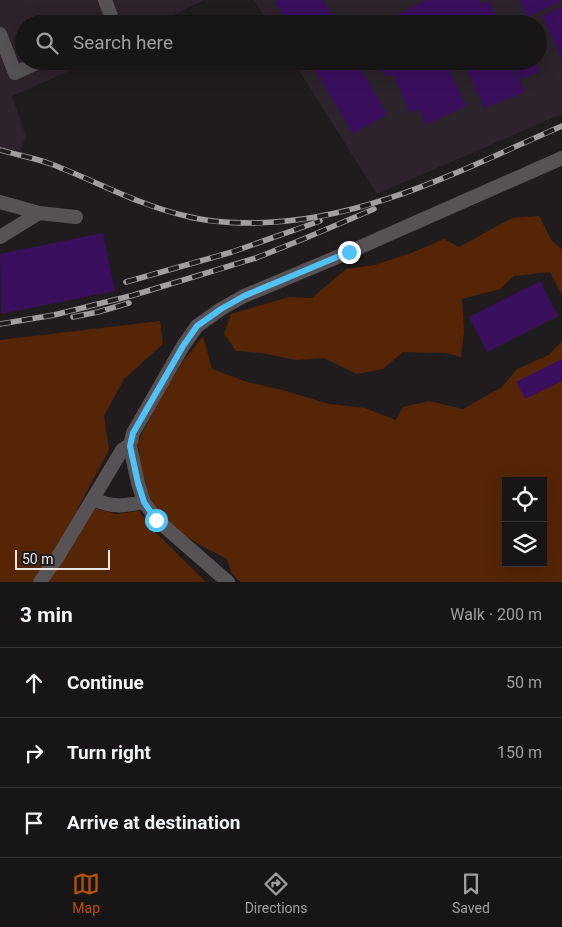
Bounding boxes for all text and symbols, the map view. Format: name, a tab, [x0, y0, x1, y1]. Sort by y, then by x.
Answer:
search box	[15, 15, 547, 70]
icon: search	[33, 29, 61, 57]
text: Search here	[73, 31, 173, 54]
route end	[338, 241, 361, 264]
map controls	[502, 477, 547, 567]
button: locate	[502, 477, 547, 522]
route start	[145, 509, 168, 532]
button: layers	[502, 522, 547, 567]
scale bar	[15, 547, 110, 570]
text: 50 m	[22, 551, 54, 567]
text: 3 min	[20, 603, 73, 627]
text: Walk · 200 m	[450, 605, 542, 624]
icon: ahead	[20, 669, 48, 697]
text: Continue	[67, 671, 144, 694]
text: 50 m	[506, 673, 542, 692]
icon: right	[20, 739, 48, 767]
text: Turn right	[67, 741, 151, 764]
text: 150 m	[497, 743, 542, 762]
icon: arrive	[20, 809, 48, 837]
text: Arrive at destination	[67, 811, 240, 834]
tab: Map	[72, 870, 100, 916]
tab: Directions	[245, 870, 308, 916]
tab: Saved	[452, 870, 490, 916]

